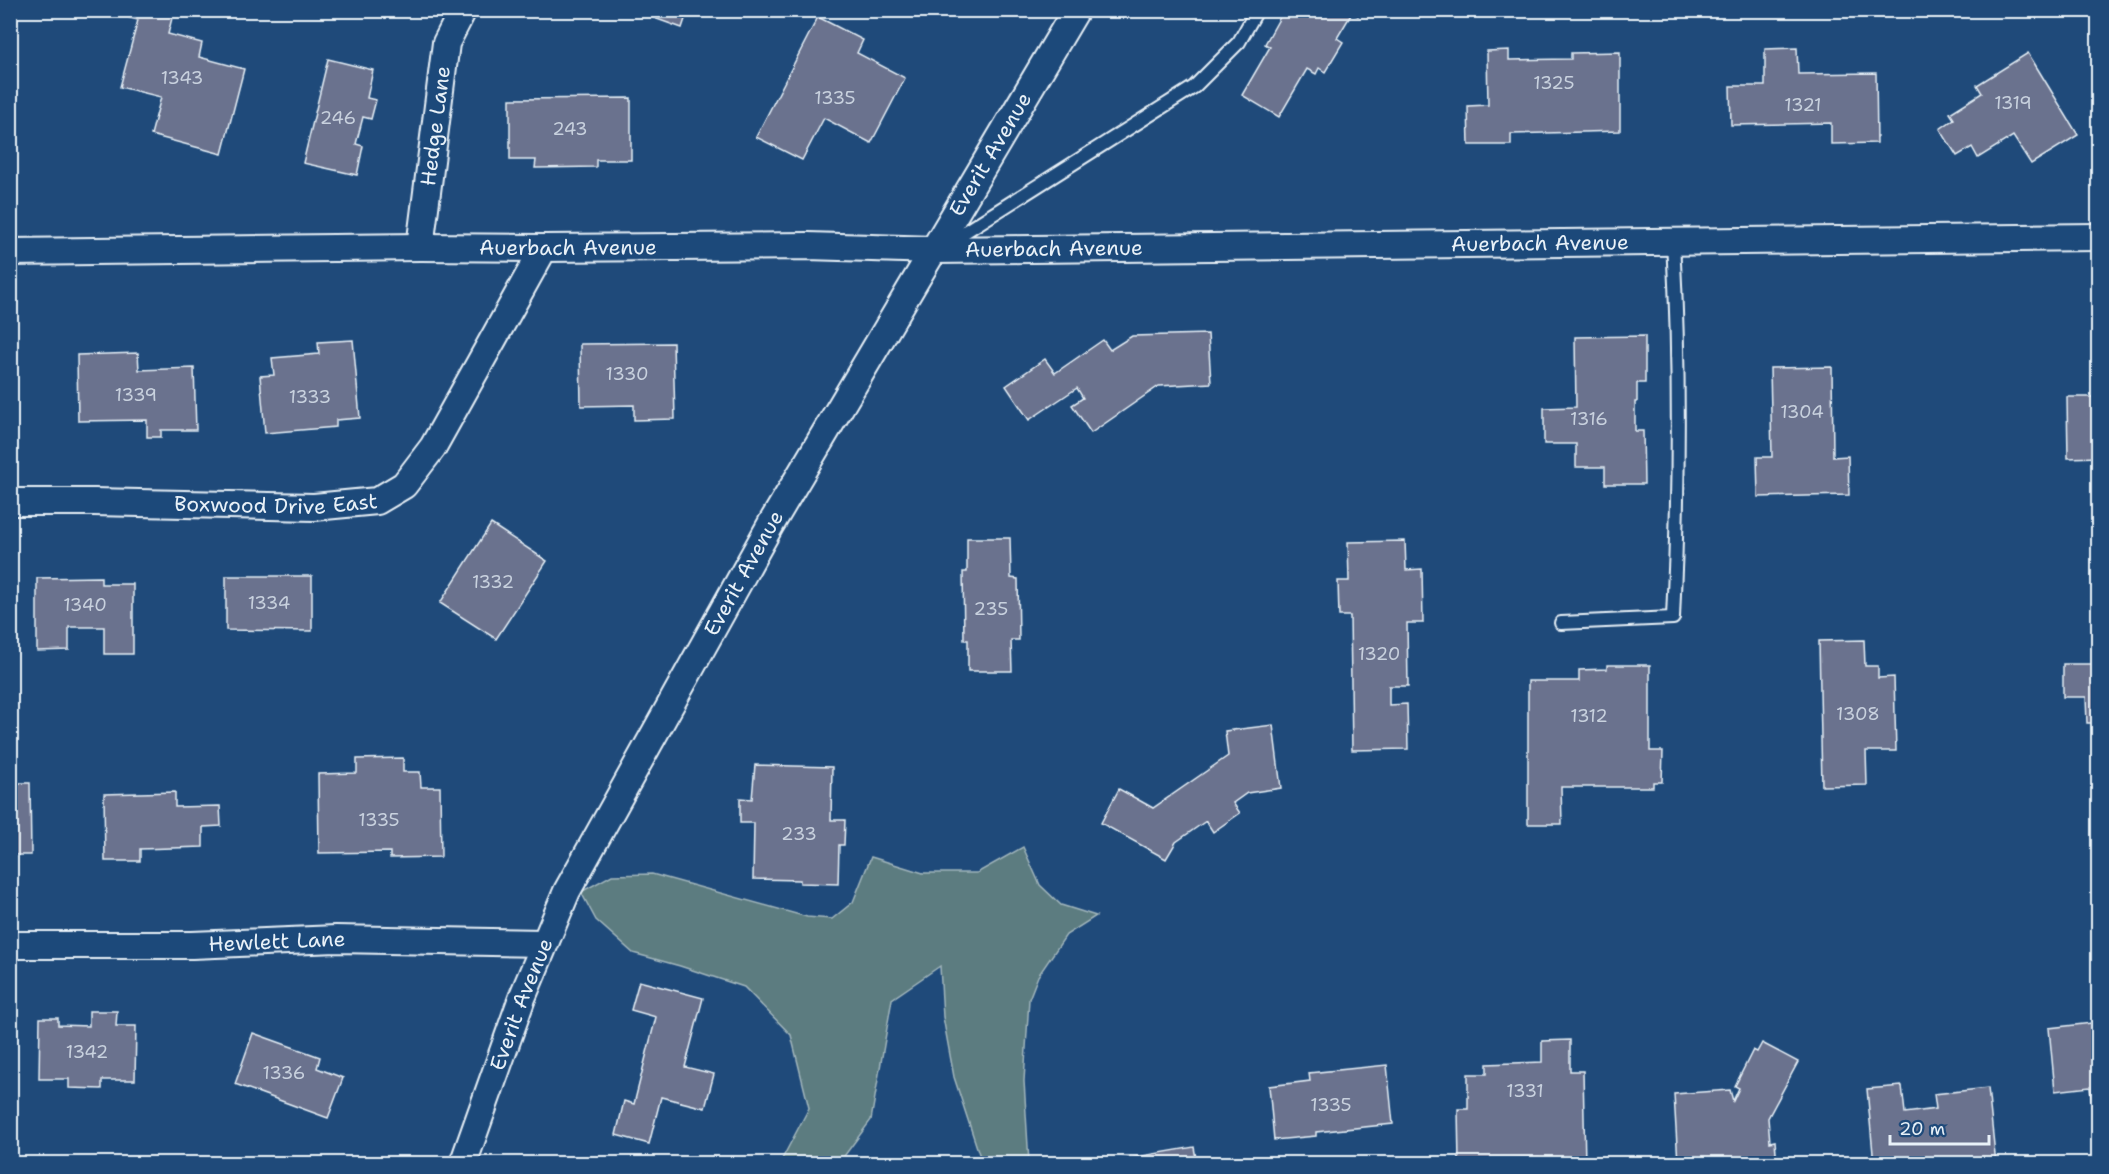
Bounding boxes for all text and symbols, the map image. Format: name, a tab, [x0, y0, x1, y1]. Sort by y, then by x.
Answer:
street label: Hedge Lane	[414, 64, 457, 188]
house number: 1343	[161, 66, 203, 90]
house number: 1325	[1533, 71, 1575, 95]
house number: 1335	[814, 86, 856, 110]
street label: Everit Avenue	[943, 87, 1038, 222]
house number: 1319	[1994, 91, 2032, 115]
house number: 1321	[1784, 93, 1822, 117]
house number: 246	[320, 106, 356, 130]
house number: 243	[552, 117, 588, 141]
street label: Auerbach Avenue	[1451, 228, 1629, 258]
street label: Auerbach Avenue	[479, 233, 657, 262]
street label: Auerbach Avenue	[965, 234, 1143, 264]
house number: 1330	[605, 362, 649, 386]
house number: 1339	[115, 383, 157, 407]
house number: 1333	[289, 385, 331, 409]
house number: 1304	[1780, 400, 1824, 424]
house number: 1316	[1570, 407, 1608, 431]
street label: Boxwood Drive East	[174, 487, 379, 521]
street label: Everit Avenue	[698, 505, 790, 641]
house number: 1332	[472, 570, 514, 594]
house number: 1334	[248, 591, 290, 615]
house number: 1340	[63, 593, 107, 617]
house number: 235	[974, 597, 1008, 621]
house number: 1320	[1358, 642, 1400, 666]
house number: 1308	[1836, 702, 1880, 726]
house number: 1312	[1570, 704, 1608, 728]
house number: 1335	[358, 808, 400, 832]
house number: 233	[781, 822, 817, 846]
street label: Hewlett Lane	[208, 925, 346, 958]
street label: Everit Avenue	[483, 934, 560, 1074]
house number: 1342	[66, 1040, 108, 1064]
house number: 1336	[263, 1061, 305, 1085]
house number: 1331	[1506, 1079, 1544, 1103]
house number: 1335	[1310, 1093, 1352, 1117]
scale bar	[1890, 1108, 1989, 1146]
text: 20 m	[1899, 1117, 1945, 1141]

